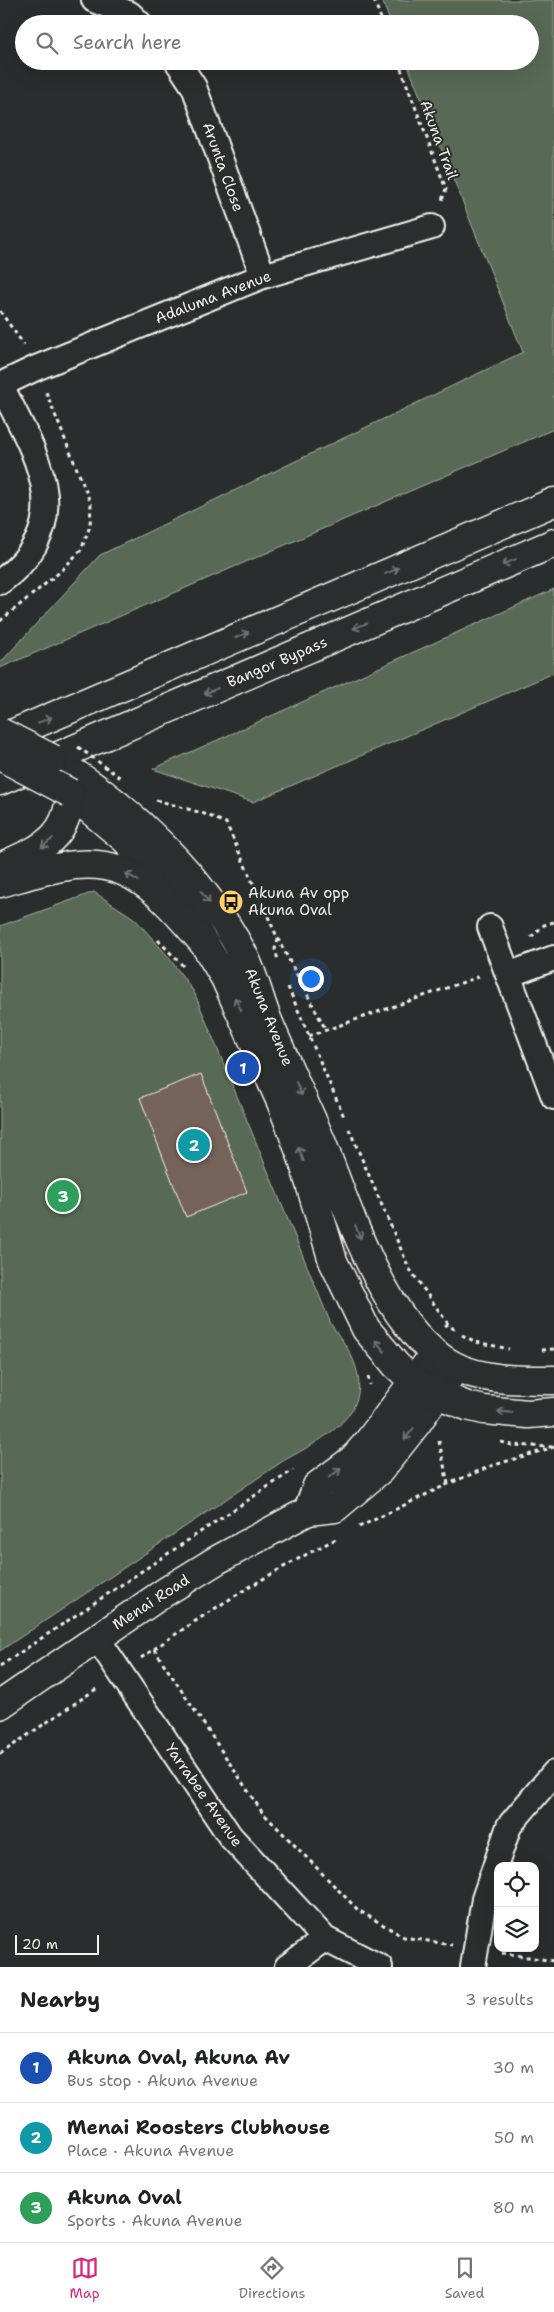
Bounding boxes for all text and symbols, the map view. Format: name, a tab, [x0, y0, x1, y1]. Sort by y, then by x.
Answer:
search box	[15, 15, 539, 70]
icon: search	[33, 29, 61, 57]
text: Search here	[73, 30, 182, 55]
street label: Akuna Trail	[415, 97, 463, 183]
street label: Arunta Close	[198, 120, 248, 214]
street label: Adaluma Avenue	[152, 266, 274, 328]
one-way arrow	[502, 558, 517, 568]
one-way arrow	[384, 566, 399, 576]
one-way arrow	[353, 622, 368, 632]
one-way arrow	[234, 630, 249, 640]
street label: Bangor Bypass	[224, 632, 330, 692]
one-way arrow	[204, 686, 219, 696]
one-way arrow	[37, 715, 52, 725]
one-way arrow	[41, 837, 54, 848]
one-way arrow	[125, 872, 140, 882]
place label: Akuna Av opp Akuna Oval	[248, 883, 349, 920]
bus stop icon: Akuna Av opp Akuna Oval	[218, 889, 244, 915]
one-way arrow	[200, 890, 210, 904]
street label: Akuna Avenue	[240, 965, 298, 1069]
your location	[298, 966, 324, 992]
one-way arrow	[233, 997, 242, 1012]
pin: 1	[227, 1049, 259, 1087]
one-way arrow	[294, 1081, 304, 1096]
pin: 2	[178, 1126, 210, 1164]
one-way arrow	[296, 1147, 305, 1162]
pin: 3	[47, 1177, 79, 1215]
one-way arrow	[353, 1224, 363, 1239]
one-way arrow	[375, 1340, 386, 1353]
one-way arrow	[498, 1407, 514, 1416]
one-way arrow	[403, 1427, 414, 1440]
one-way arrow	[328, 1468, 342, 1478]
street label: Menai Road	[109, 1569, 194, 1634]
street label: Yarrabee Avenue	[161, 1739, 247, 1851]
map controls	[494, 1862, 539, 1952]
button: locate	[494, 1862, 539, 1907]
button: layers	[494, 1907, 539, 1952]
scale bar	[15, 1932, 99, 1955]
text: 20 m	[22, 1935, 58, 1953]
text: Nearby	[20, 1986, 100, 2014]
text: 3 results	[465, 1989, 534, 2010]
text: Akuna Oval, Akuna Av	[67, 2045, 290, 2070]
text: 1	[32, 2057, 40, 2078]
text: 30 m	[493, 2057, 534, 2078]
text: Bus stop · Akuna Avenue	[67, 2070, 258, 2091]
text: Menai Roosters Clubhouse	[67, 2115, 330, 2140]
text: 2	[30, 2127, 42, 2148]
text: 50 m	[494, 2127, 534, 2148]
text: Place · Akuna Avenue	[67, 2140, 234, 2161]
text: Akuna Oval	[67, 2185, 182, 2210]
text: 3	[30, 2197, 42, 2218]
text: 80 m	[493, 2197, 534, 2218]
text: Sports · Akuna Avenue	[67, 2210, 243, 2231]
tab: Map	[70, 2254, 100, 2302]
tab: Directions	[239, 2254, 305, 2302]
tab: Saved	[445, 2254, 484, 2302]

